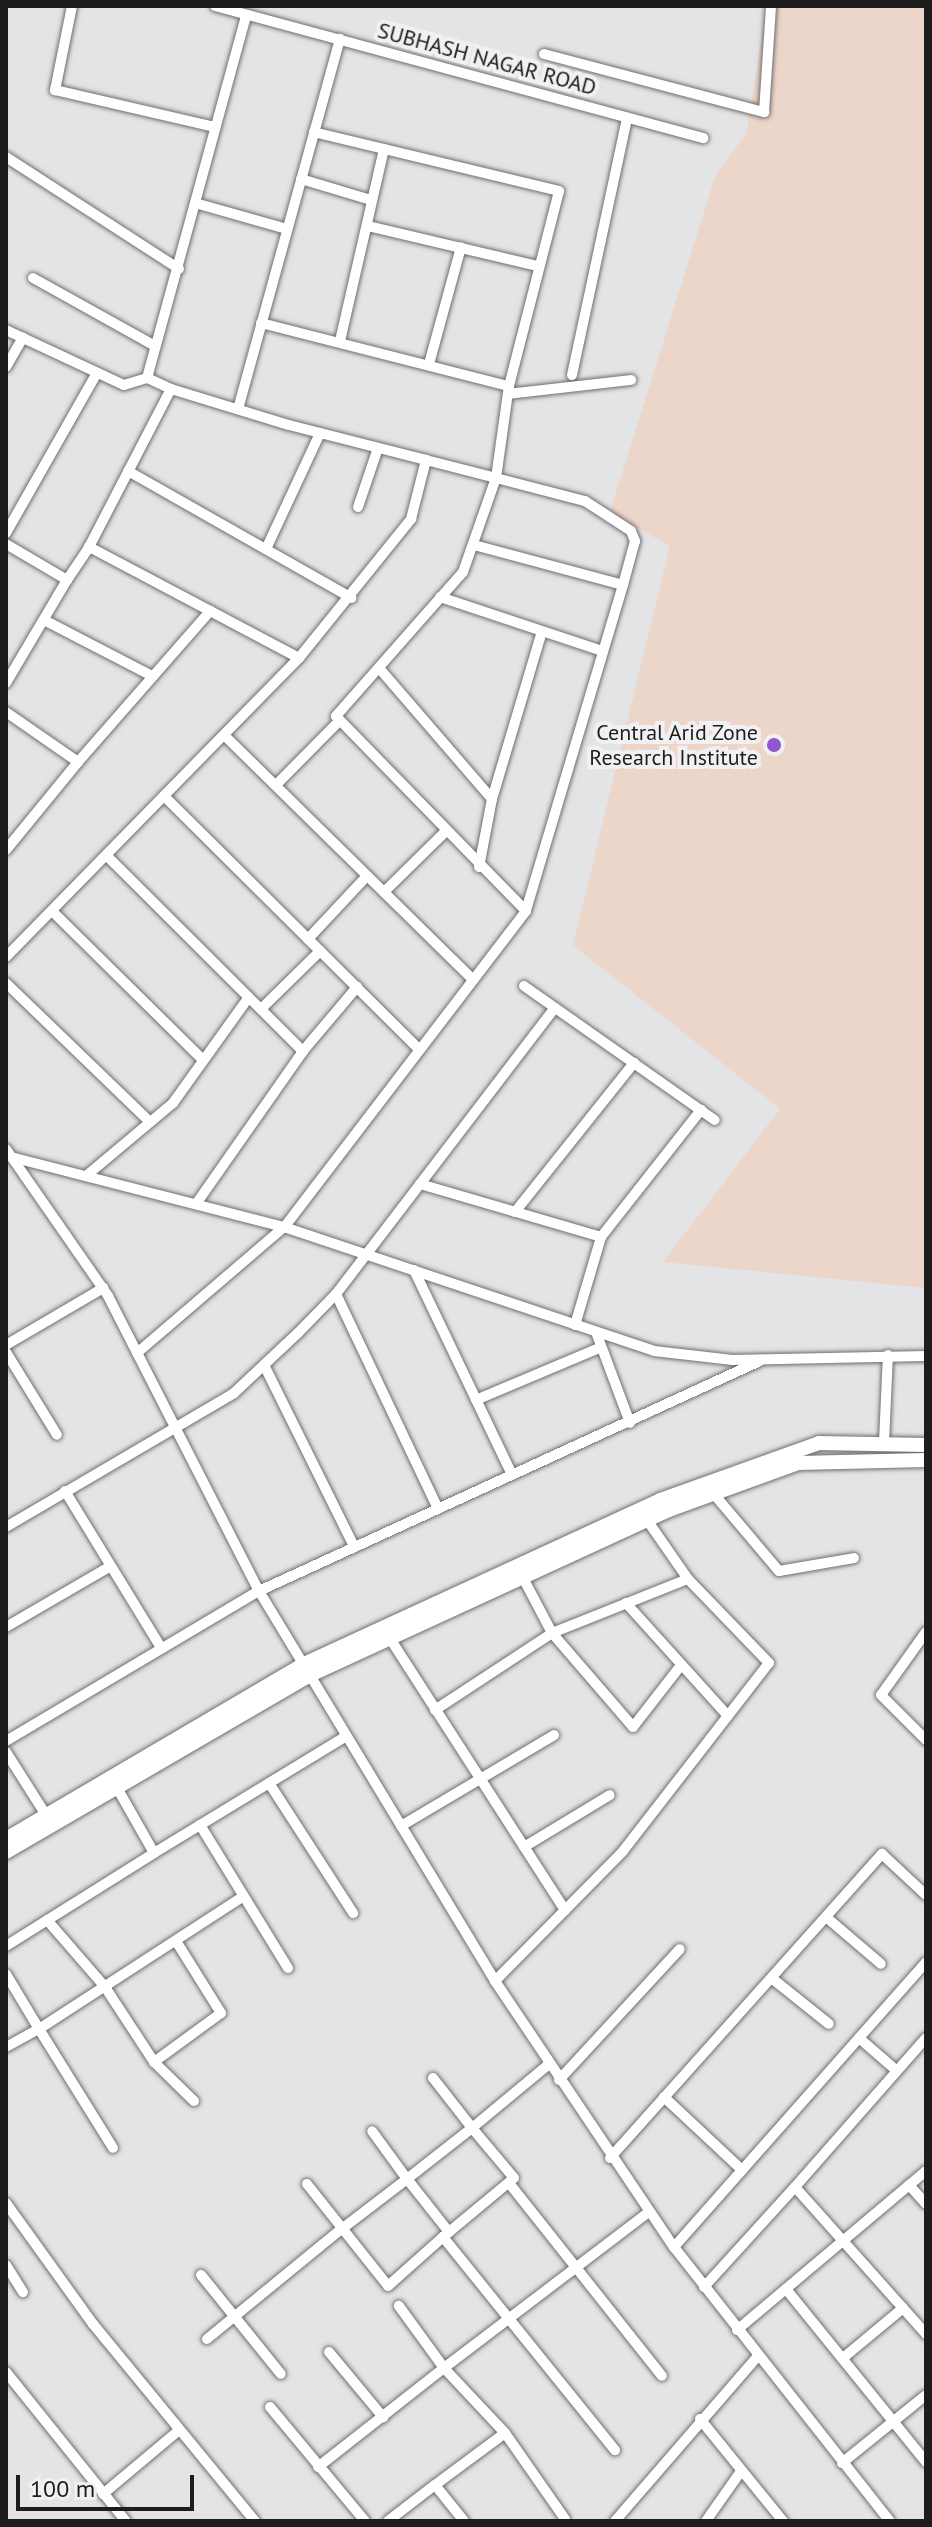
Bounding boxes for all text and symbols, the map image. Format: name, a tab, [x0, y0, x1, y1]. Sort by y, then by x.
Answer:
street label: SUBHASH NAGAR ROAD	[375, 17, 599, 101]
place label: Central Arid Zone Research Institute	[589, 719, 758, 770]
marker: Central Arid Zone Research Institute	[765, 736, 783, 754]
scale bar	[20, 2459, 198, 2509]
text: 100 m	[30, 2473, 95, 2504]

